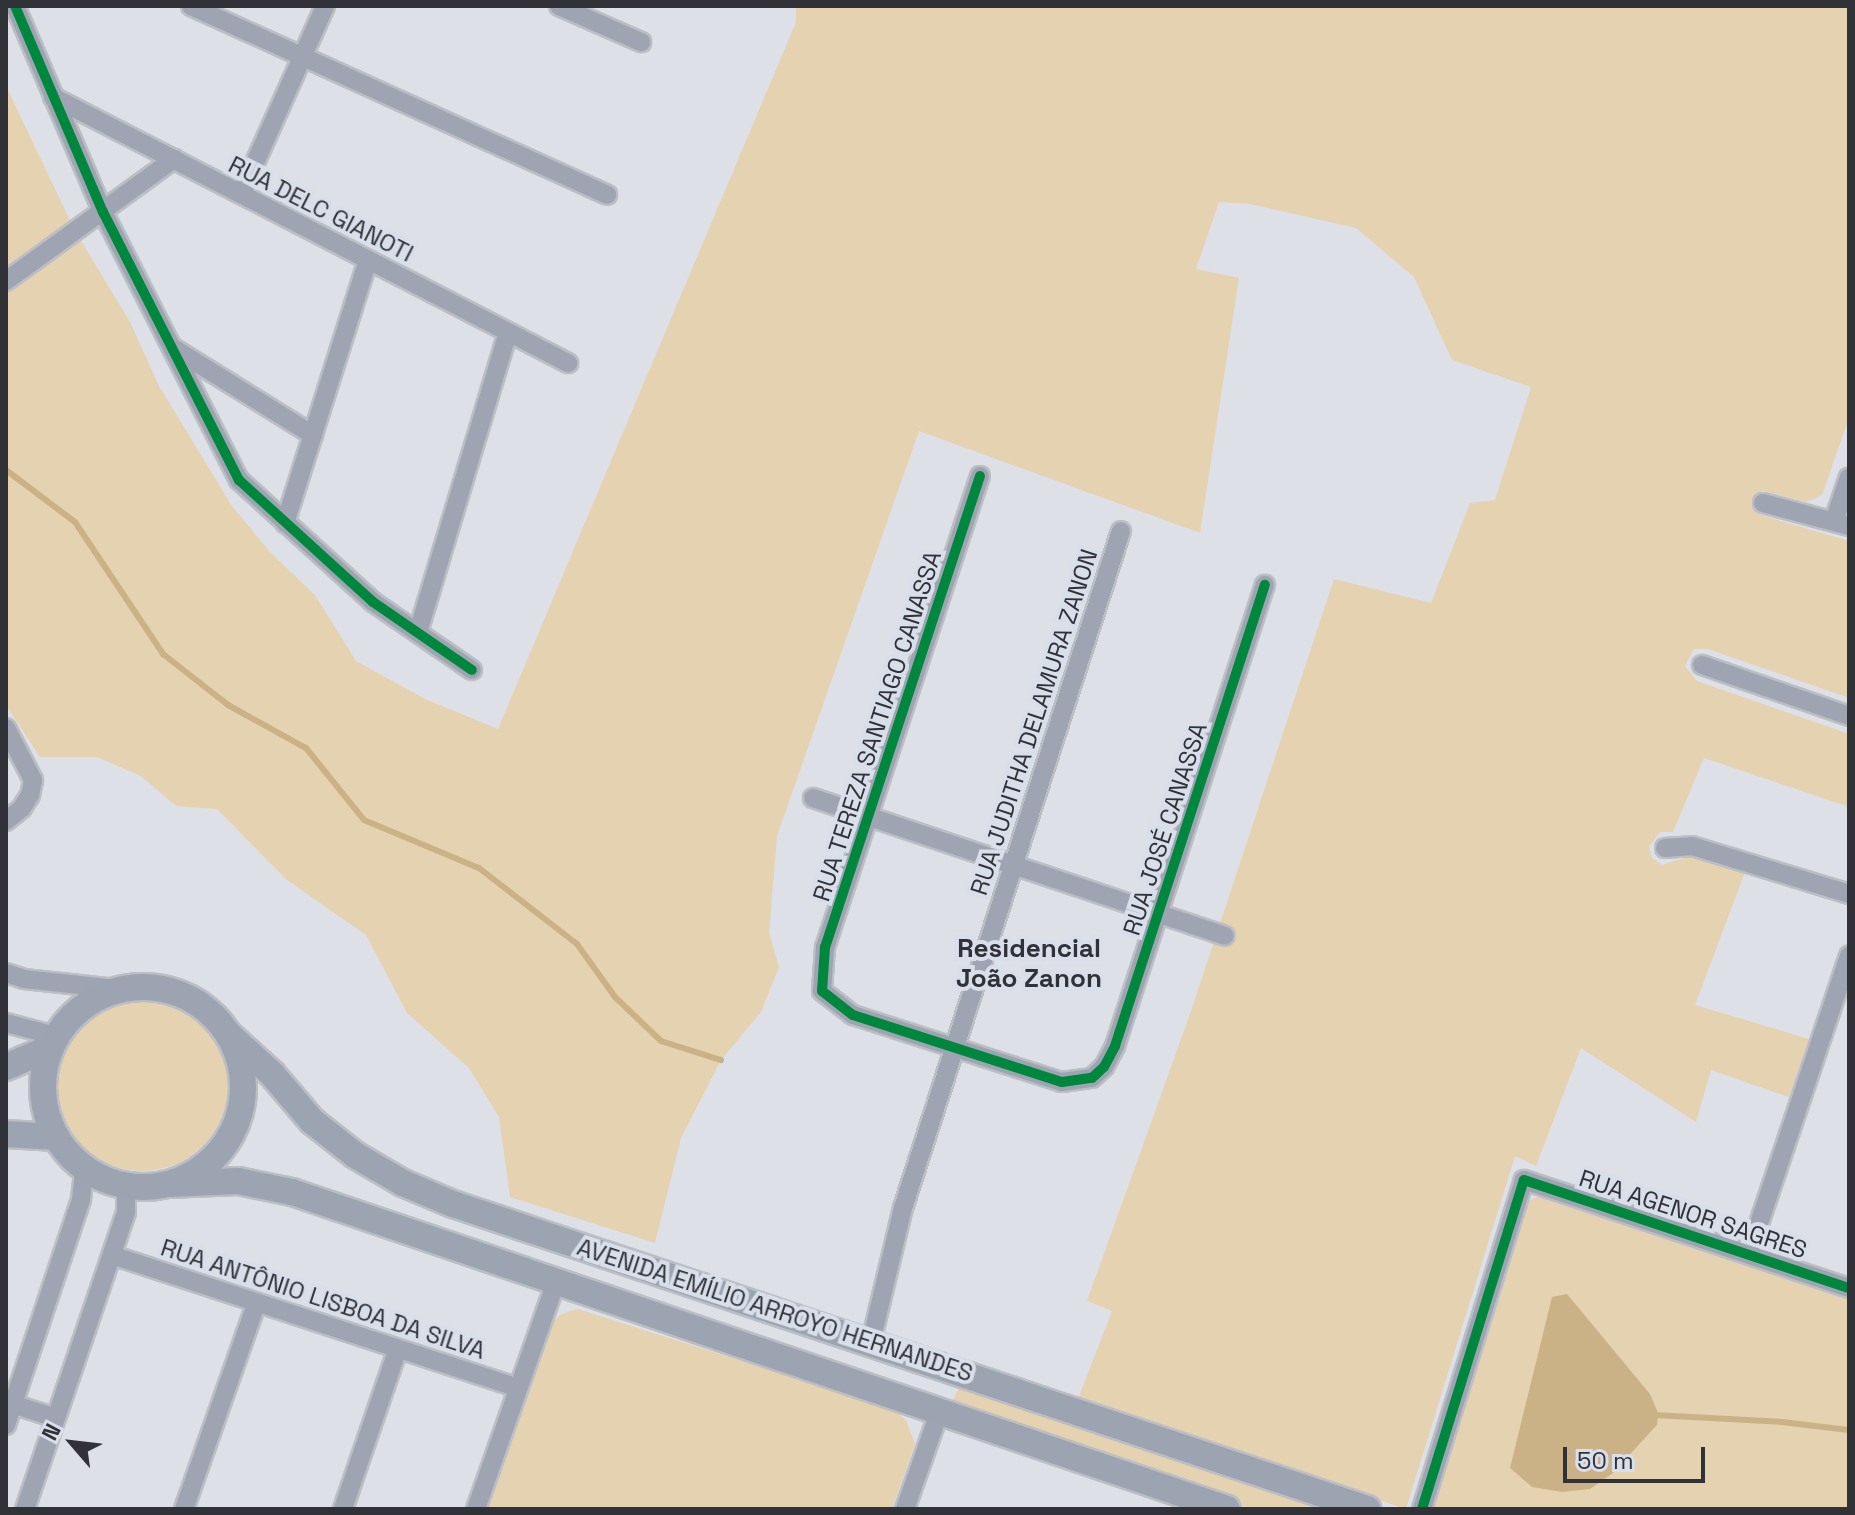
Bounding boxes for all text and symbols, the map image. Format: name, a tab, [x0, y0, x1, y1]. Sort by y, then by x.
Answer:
street label: RUA DELC GIANOTI	[224, 150, 418, 268]
street label: RUA JUDITHA DELAMURA ZANON	[964, 545, 1104, 899]
street label: RUA TEREZA SANTIAGO CANASSA	[806, 547, 948, 905]
street label: RUA JOSÉ CANASSA	[1117, 719, 1213, 939]
district label: Residencial João Zanon	[956, 933, 1102, 994]
street label: RUA AGENOR SAGRES	[1575, 1163, 1811, 1265]
street label: AVENIDA EMÍLIO ARROYO HERNANDES	[573, 1232, 977, 1388]
street label: RUA ANTÔNIO LISBOA DA SILVA	[157, 1233, 489, 1365]
north arrow	[32, 1403, 112, 1483]
text: N	[35, 1419, 67, 1445]
scale bar	[1567, 1431, 1709, 1481]
text: 50 m	[1577, 1445, 1634, 1476]

